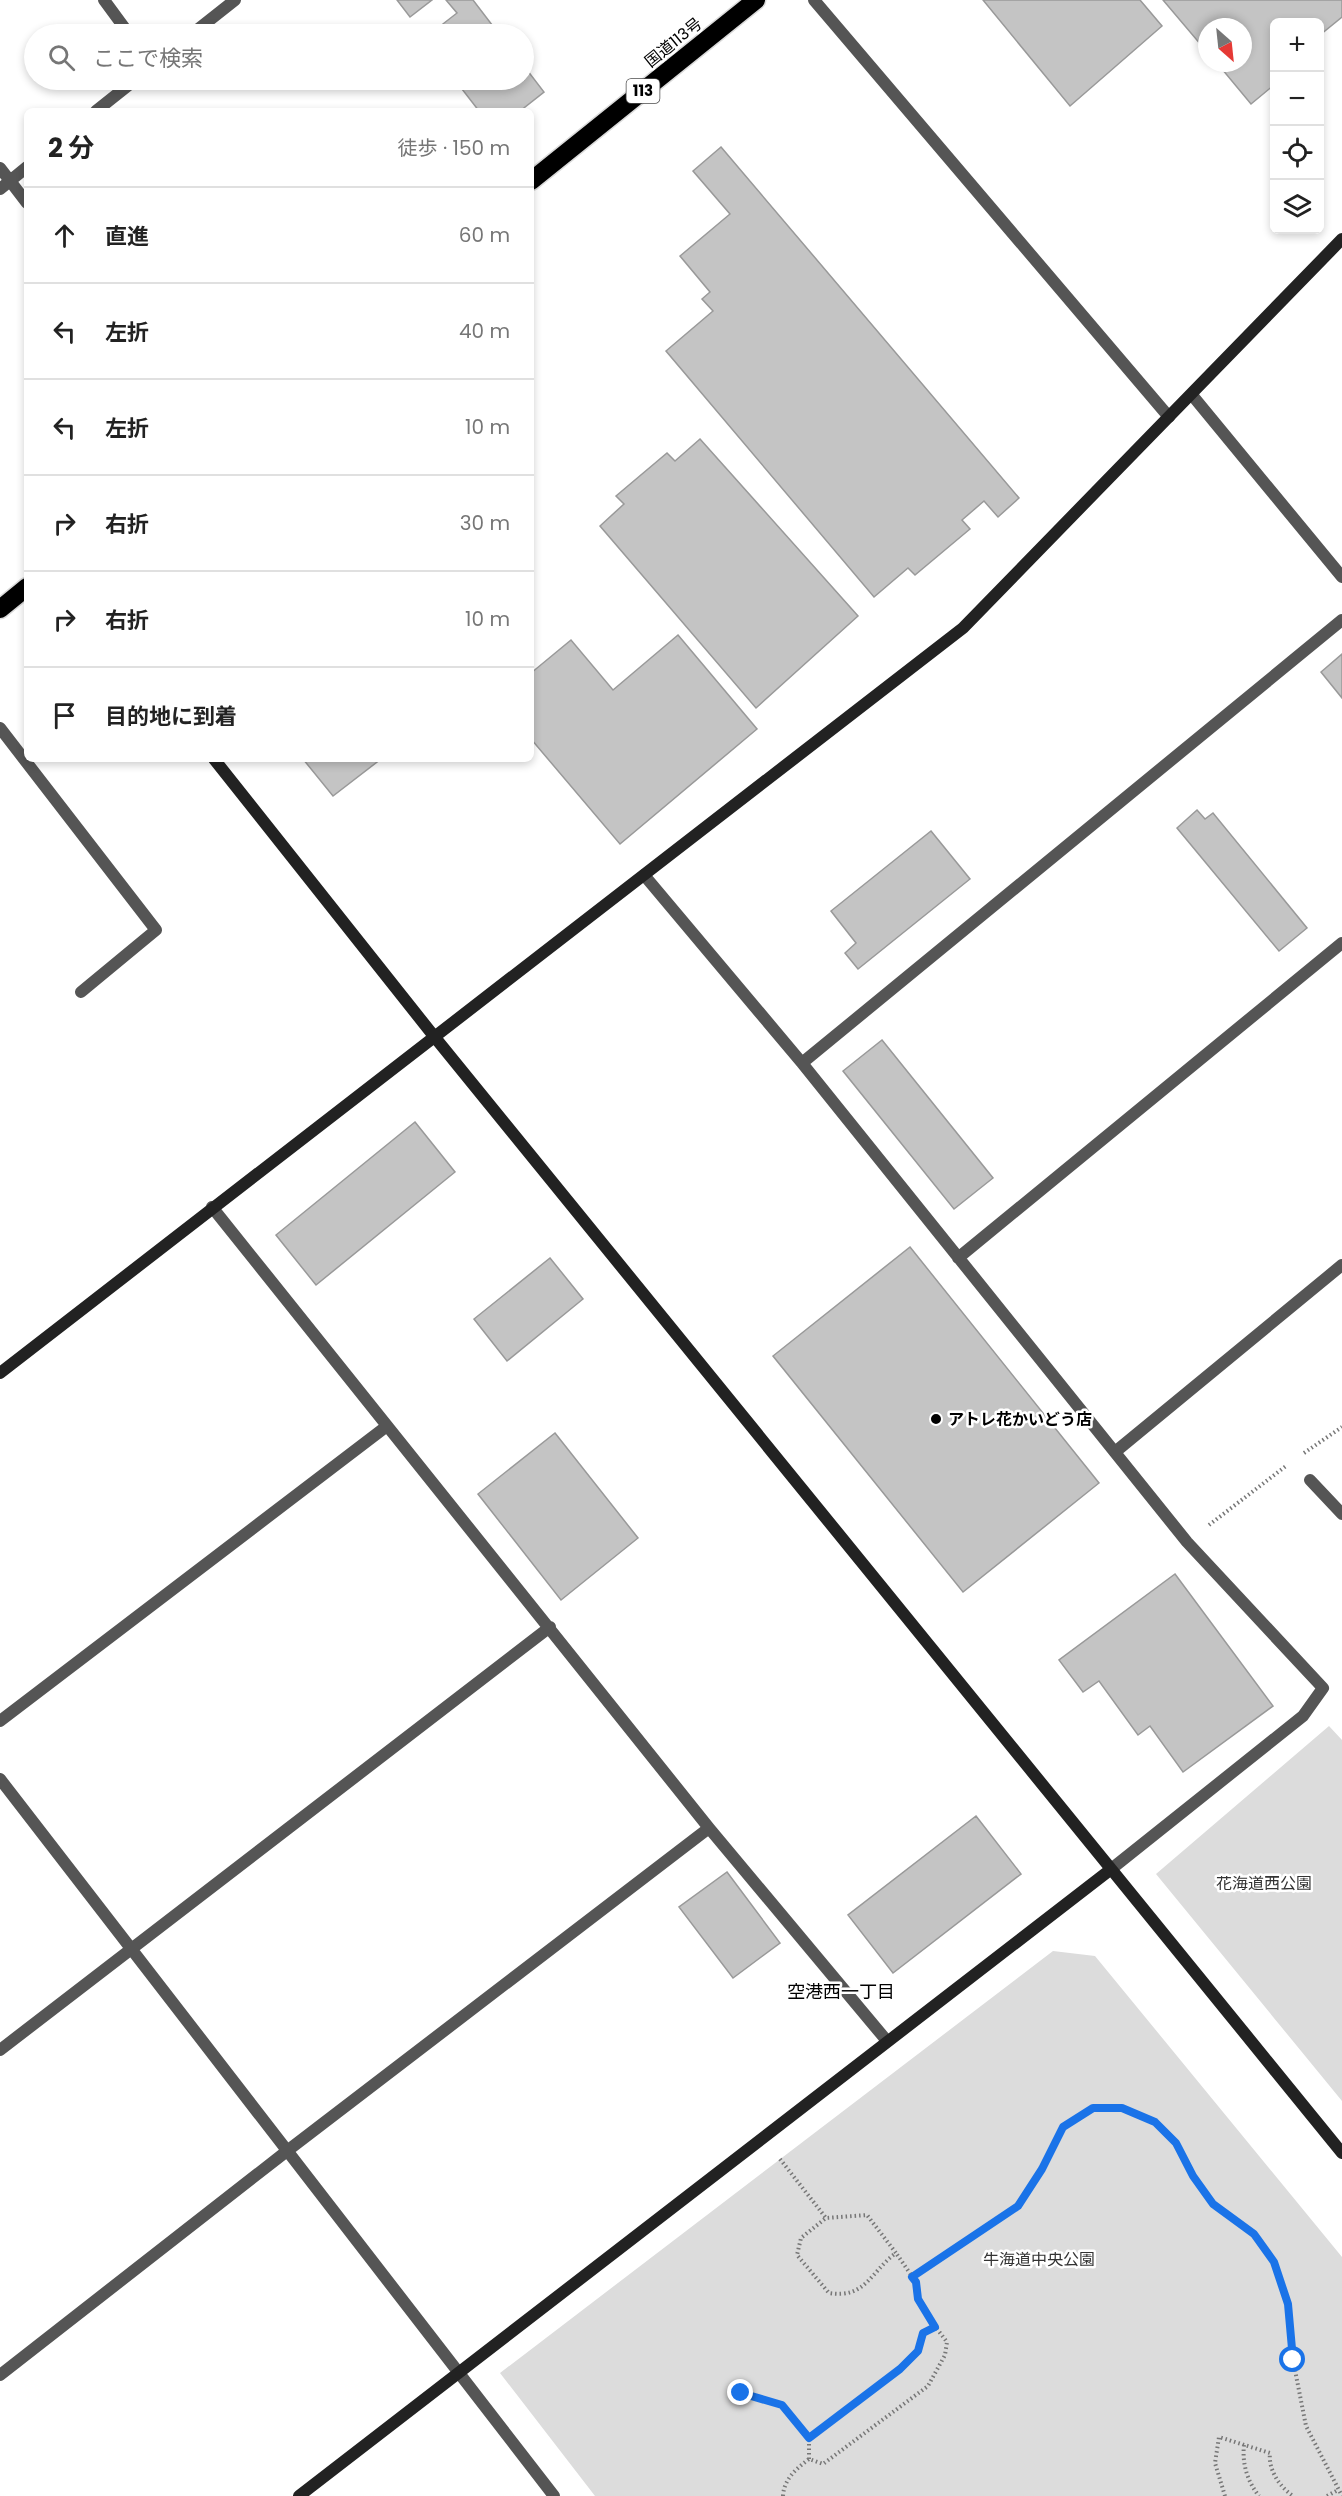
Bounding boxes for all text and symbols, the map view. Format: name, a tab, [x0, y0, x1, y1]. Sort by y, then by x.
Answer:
street label: 国道113号	[640, 12, 707, 73]
north arrow	[1198, 18, 1252, 72]
map controls	[1270, 18, 1324, 234]
button: +	[1270, 18, 1324, 72]
search box	[24, 24, 534, 90]
icon: search	[45, 41, 78, 74]
text: ここで検索	[93, 43, 203, 74]
button: −	[1270, 72, 1324, 126]
road number: 113	[626, 79, 660, 103]
button: locate	[1270, 126, 1324, 180]
text: 2 分	[48, 130, 94, 166]
text: 徒歩 · 150 m	[398, 134, 510, 162]
button: layers	[1270, 180, 1324, 234]
icon: ahead	[48, 219, 81, 252]
text: 直進	[105, 221, 149, 252]
text: 60 m	[459, 221, 510, 249]
icon: left	[48, 315, 81, 348]
text: 左折	[105, 317, 149, 348]
text: 40 m	[459, 317, 510, 345]
icon: left	[48, 411, 81, 444]
text: 左折	[105, 413, 149, 444]
text: 10 m	[465, 413, 510, 441]
icon: right	[48, 507, 81, 540]
text: 右折	[105, 509, 149, 540]
text: 30 m	[460, 509, 510, 537]
icon: right	[48, 603, 81, 636]
text: 右折	[105, 605, 149, 636]
text: 10 m	[465, 605, 510, 633]
icon: arrive	[48, 699, 81, 732]
text: 目的地に到着	[105, 701, 237, 732]
place label: アトレ花かいどう店	[948, 1408, 1092, 1431]
marker: アトレ花かいどう店	[929, 1412, 943, 1426]
park label: 花海道西公園	[1216, 1872, 1312, 1895]
district label: 空港西一丁目	[787, 1979, 895, 2004]
park label: 牛海道中央公園	[983, 2248, 1095, 2271]
route start	[1279, 2346, 1305, 2372]
route end	[727, 2379, 753, 2405]

